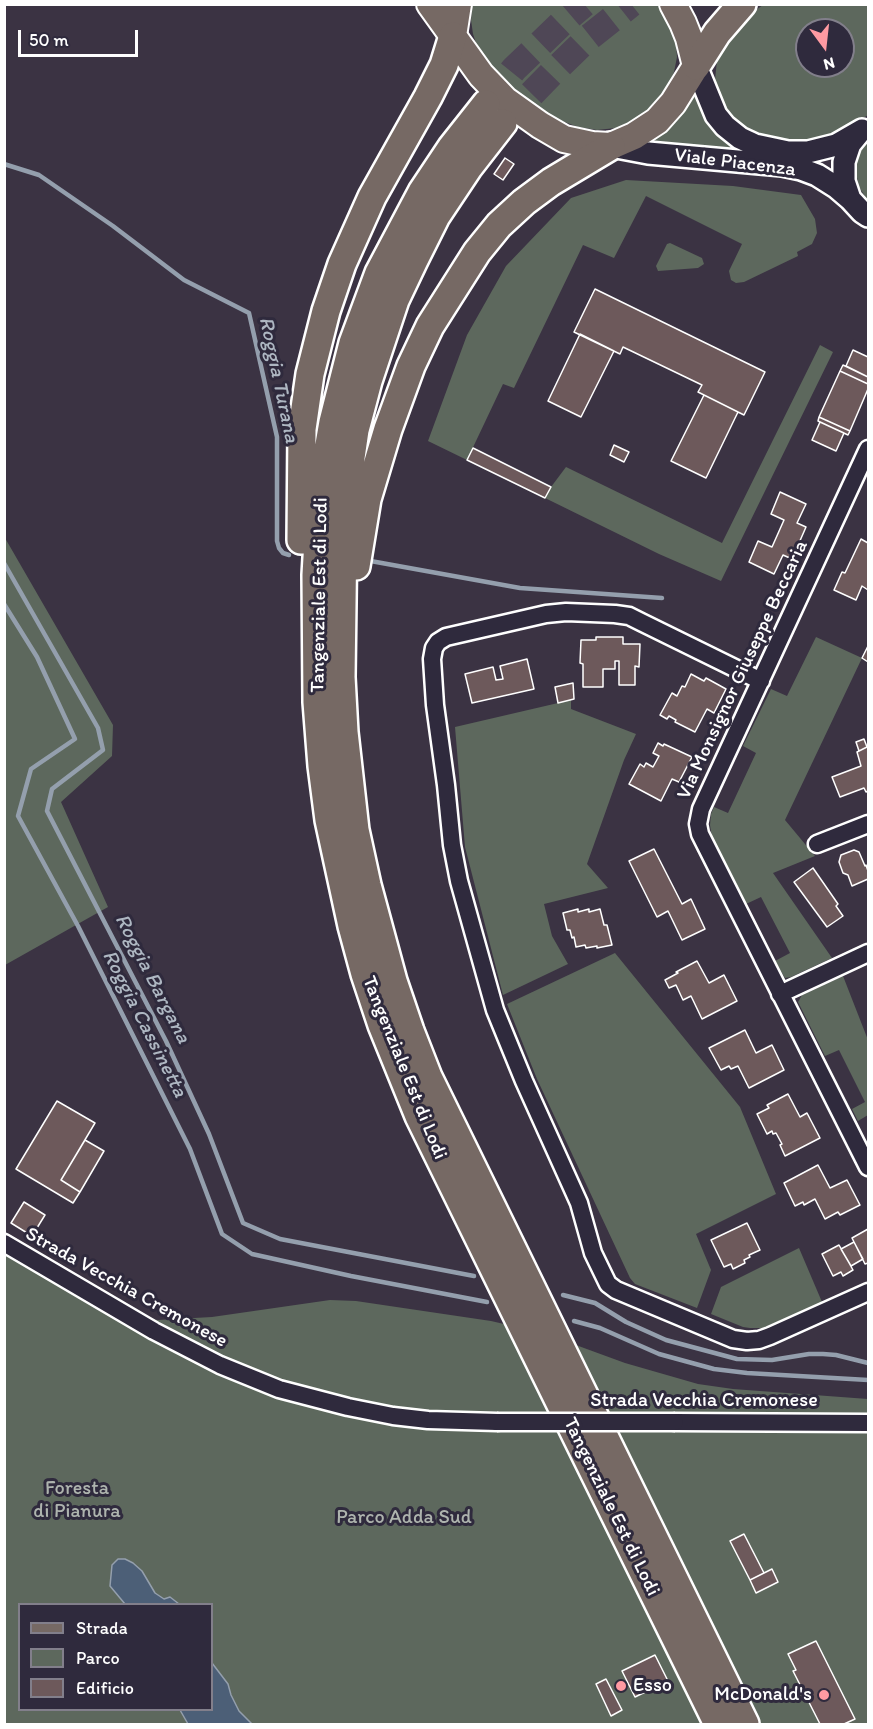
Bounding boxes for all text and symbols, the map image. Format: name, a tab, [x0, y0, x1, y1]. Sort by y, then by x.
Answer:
scale bar	[21, 18, 141, 56]
north arrow	[795, 18, 855, 78]
text: 50 m	[29, 29, 69, 51]
text: N	[822, 53, 837, 75]
street label: Viale Piacenza	[673, 144, 797, 182]
water label: Roggia Turana	[252, 315, 304, 445]
street label: Tangenziale Est di Lodi	[306, 497, 334, 693]
street label: Via Monsignor Giuseppe Beccaria	[672, 537, 814, 803]
water label: Roggia Bargana	[108, 910, 196, 1048]
water label: Roggia Cassinetta	[96, 946, 192, 1102]
street label: Tangenziale Est di Lodi	[356, 973, 452, 1163]
street label: Strada Vecchia Cremonese	[21, 1222, 231, 1354]
street label: Strada Vecchia Cremonese	[590, 1389, 818, 1413]
street label: Tangenziale Est di Lodi	[557, 1414, 665, 1600]
park label: Foresta di Pianura	[33, 1477, 121, 1524]
park label: Parco Adda Sud	[336, 1506, 472, 1530]
legend	[18, 1603, 213, 1711]
text: Strada	[76, 1617, 128, 1639]
text: Parco	[76, 1647, 120, 1669]
place label: Esso	[633, 1674, 672, 1698]
text: Edificio	[76, 1677, 134, 1699]
marker: Esso	[614, 1679, 628, 1693]
place label: McDonald's	[714, 1683, 812, 1707]
marker: McDonald's	[817, 1688, 831, 1702]

